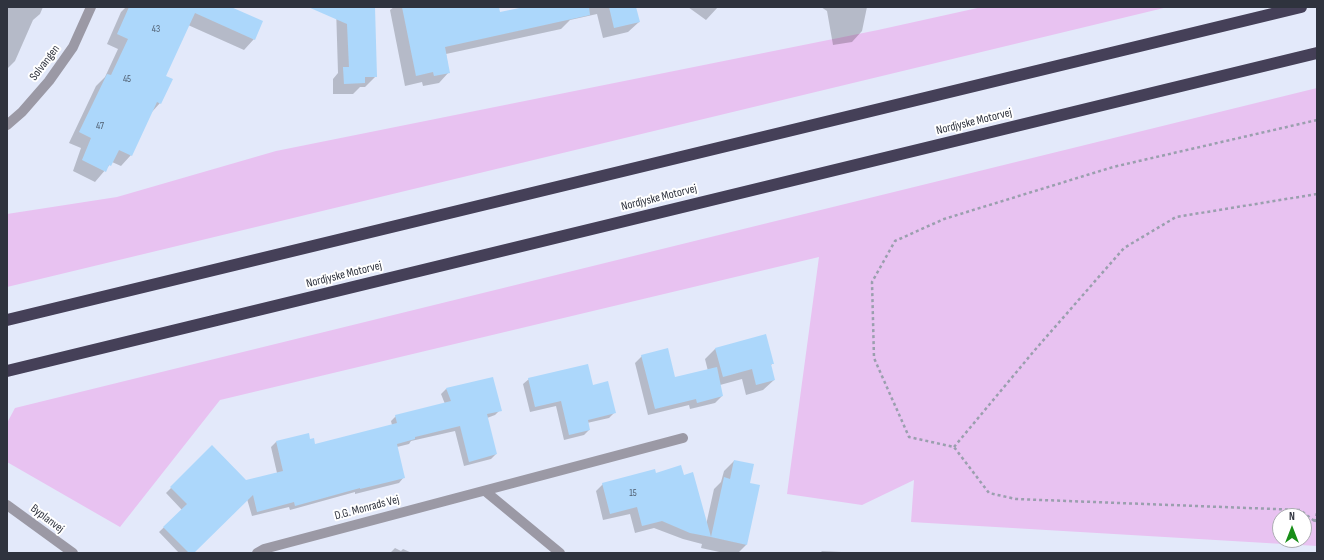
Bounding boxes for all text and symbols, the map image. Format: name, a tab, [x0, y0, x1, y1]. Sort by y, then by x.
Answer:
house number: 43	[152, 23, 160, 35]
street label: Solvangen	[27, 42, 63, 84]
house number: 45	[123, 73, 131, 85]
street label: Nordjyske Motorvej	[935, 106, 1013, 138]
house number: 47	[96, 120, 104, 132]
street label: Nordjyske Motorvej	[620, 182, 698, 214]
street label: Nordjyske Motorvej	[305, 259, 383, 291]
house number: 15	[629, 487, 637, 499]
street label: D.G. Monrads Vej	[333, 492, 401, 524]
street label: Byplanvej	[27, 502, 67, 536]
north arrow	[1272, 508, 1312, 548]
text: N	[1289, 510, 1295, 523]

